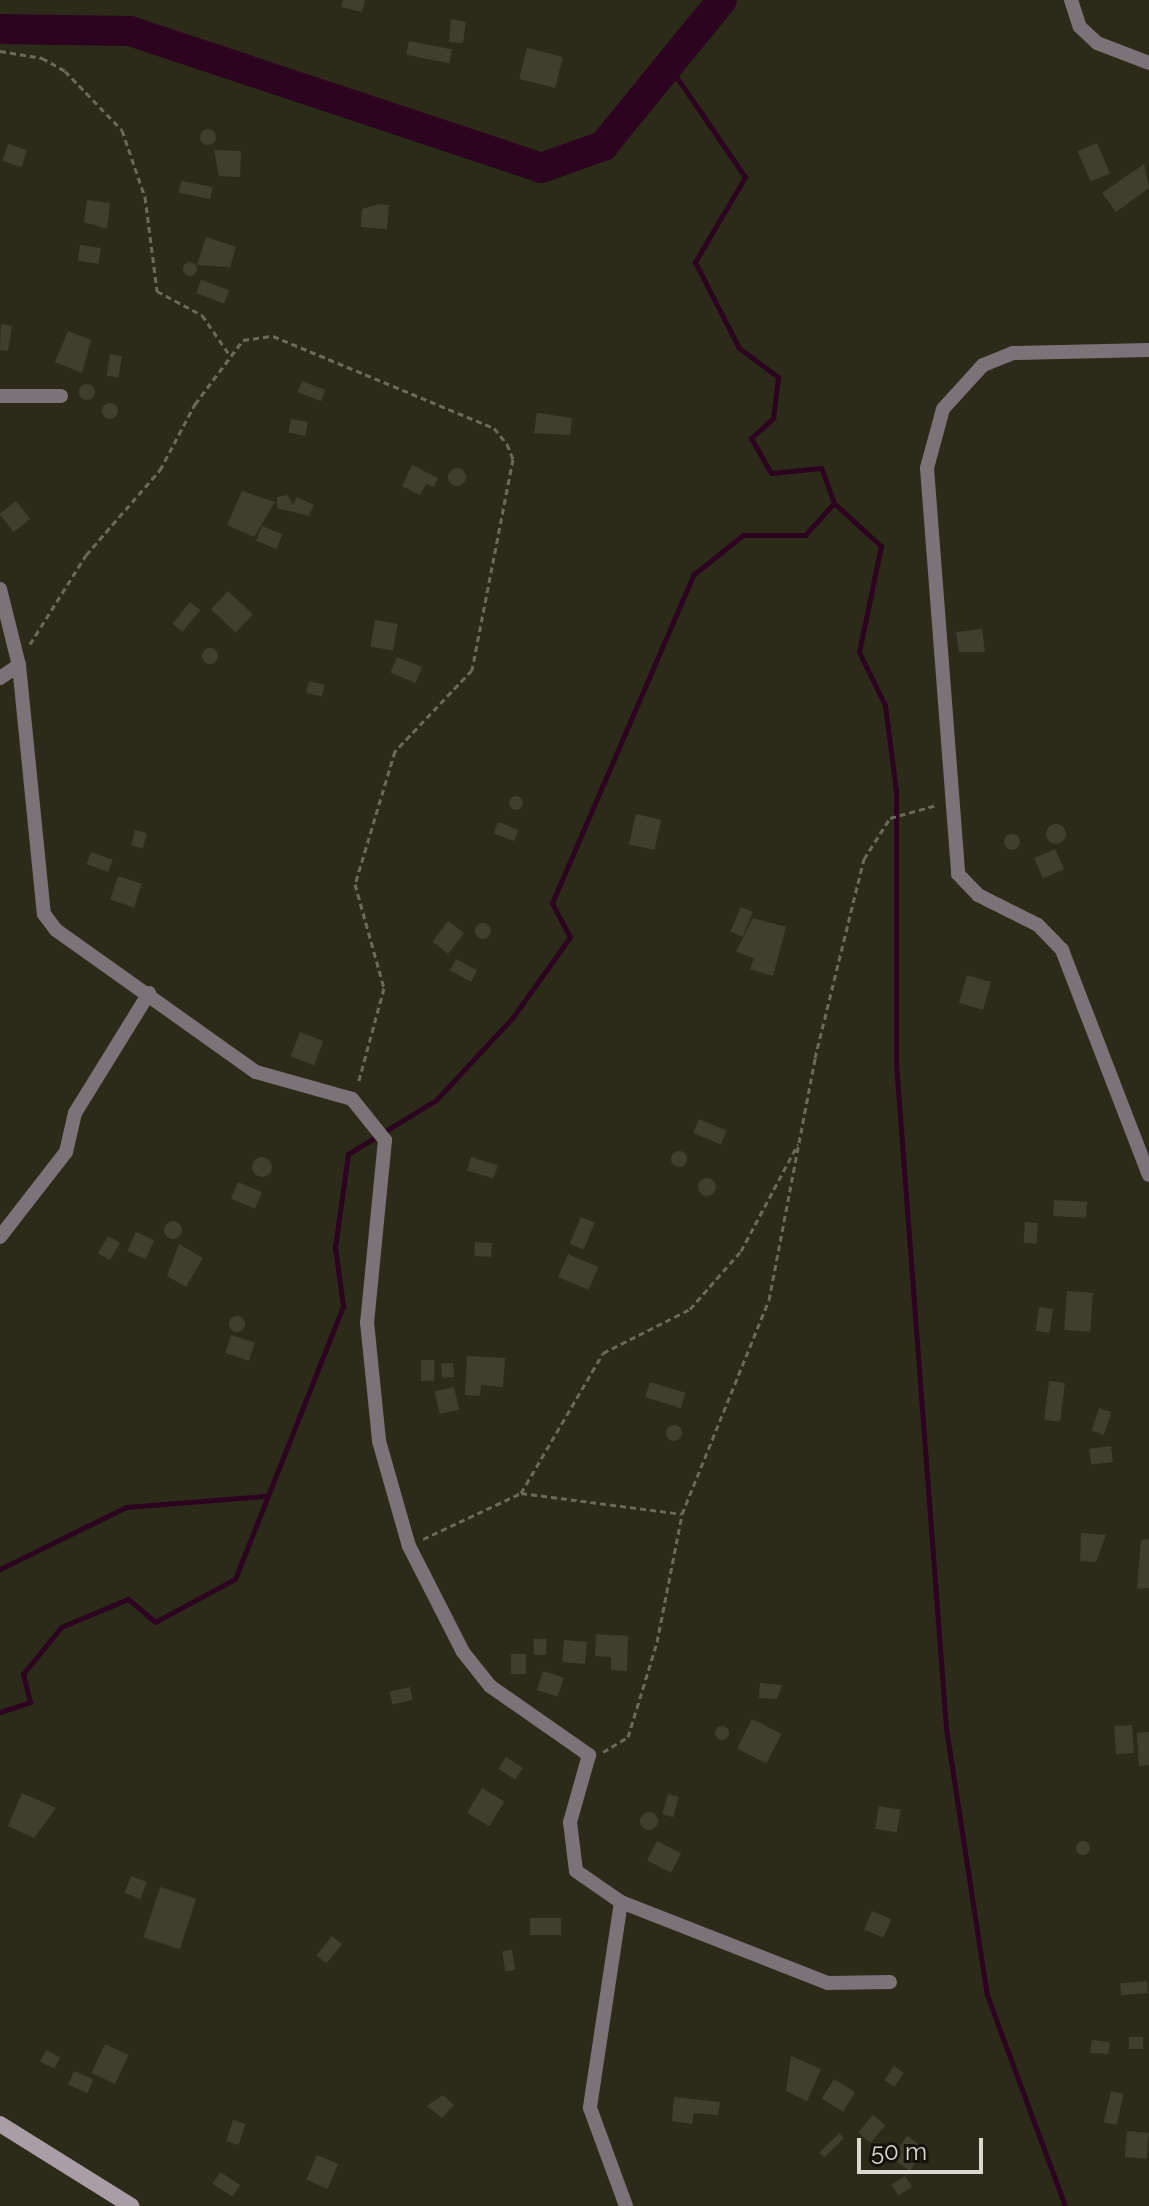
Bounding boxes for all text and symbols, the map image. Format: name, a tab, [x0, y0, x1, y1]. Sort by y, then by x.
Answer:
scale bar	[861, 2122, 987, 2172]
text: 50 m	[871, 2137, 927, 2166]

